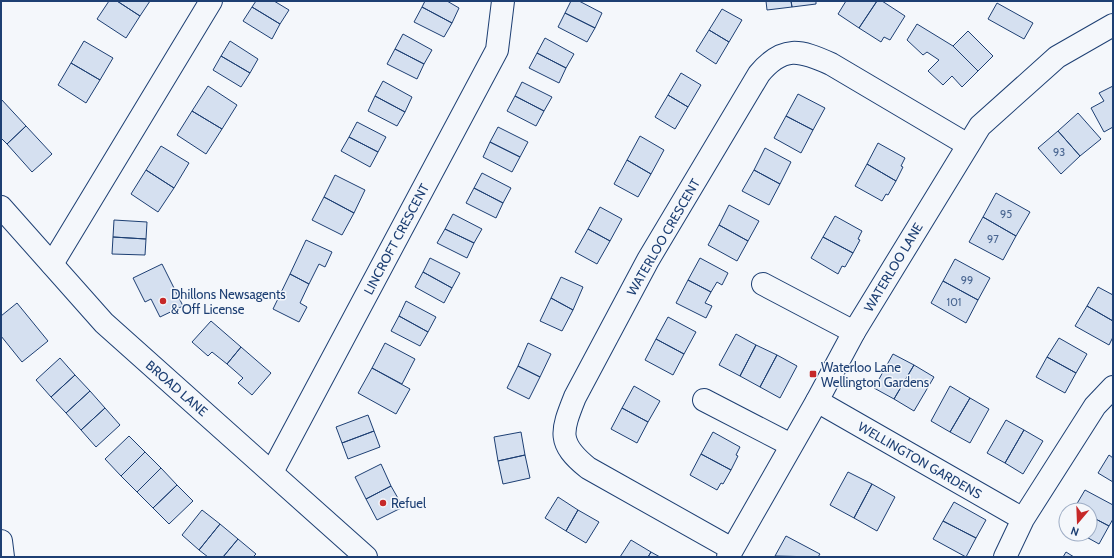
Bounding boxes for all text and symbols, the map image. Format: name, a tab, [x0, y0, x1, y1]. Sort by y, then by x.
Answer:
house number: 93	[1053, 145, 1065, 159]
street label: WATERLOO CRESCENT	[623, 176, 703, 298]
street label: LINCROFT CRESCENT	[360, 181, 432, 297]
house number: 95	[1000, 207, 1012, 221]
street label: WATERLOO LANE	[860, 220, 926, 314]
house number: 97	[987, 232, 999, 246]
house number: 99	[961, 273, 973, 287]
place label: Dhillons Newsagents & Off License	[171, 286, 286, 317]
house number: 101	[947, 295, 961, 309]
marker: Dhillons Newsagents & Off License	[158, 296, 168, 306]
street label: BROAD LANE	[143, 357, 211, 419]
place label: Waterloo Lane Wellington Gardens	[821, 359, 930, 390]
marker: Waterloo Lane Wellington Gardens	[808, 369, 818, 379]
street label: WELLINGTON GARDENS	[855, 418, 985, 502]
place label: Refuel	[391, 495, 426, 511]
marker: Refuel	[378, 498, 388, 508]
north arrow	[1058, 502, 1098, 542]
text: N	[1069, 524, 1081, 539]

